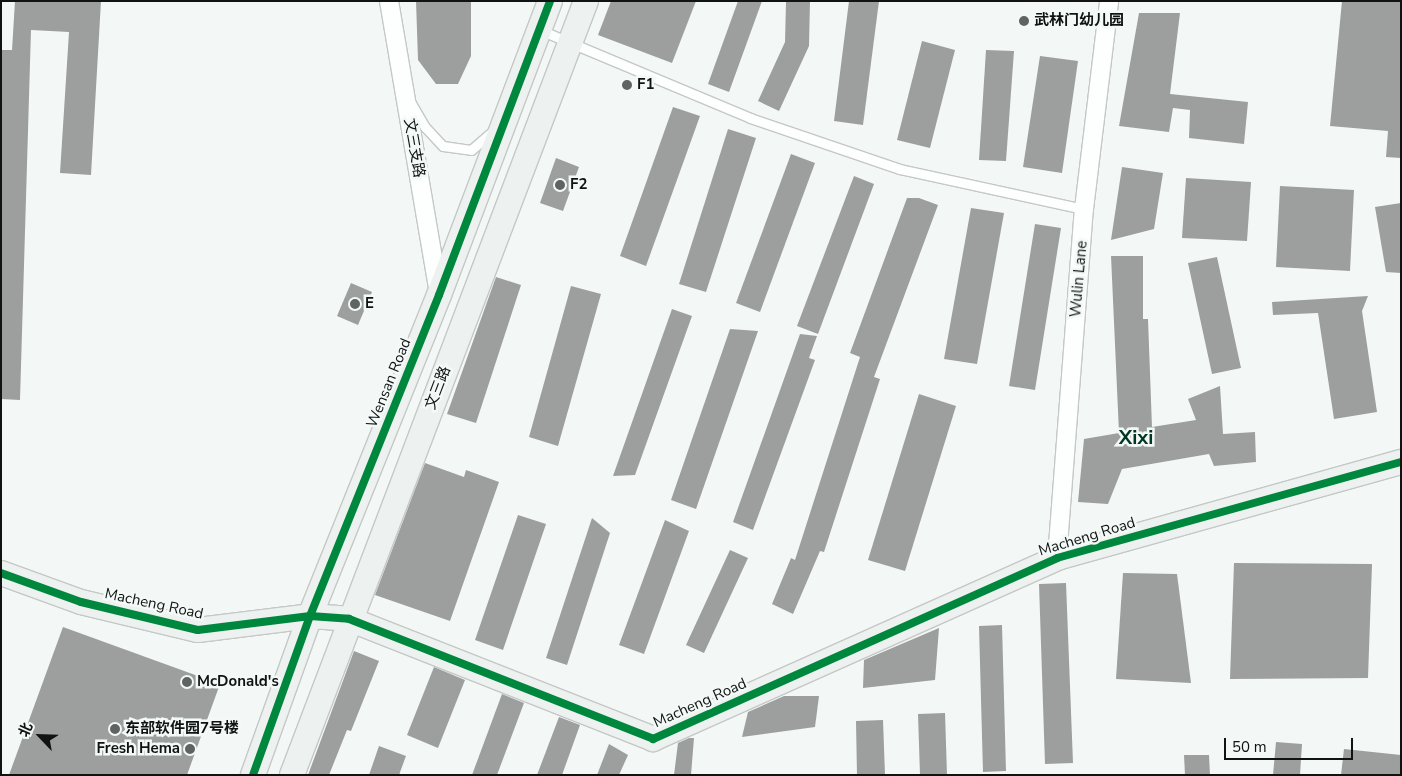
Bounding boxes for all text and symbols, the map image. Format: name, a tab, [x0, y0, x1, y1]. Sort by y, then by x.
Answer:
place label: 武林门幼儿园	[1034, 12, 1124, 30]
marker: 武林门幼儿园	[1018, 15, 1030, 27]
place label: F1	[637, 76, 654, 94]
marker: F1	[621, 79, 633, 91]
street label: 文三支路	[400, 117, 428, 179]
place label: F2	[570, 176, 587, 194]
marker: F2	[554, 179, 566, 191]
street label: Wulin Lane	[1067, 240, 1091, 318]
place label: E	[365, 295, 374, 313]
marker: E	[349, 298, 361, 310]
street label: Wensan Road	[363, 336, 415, 430]
street label: 文三路	[422, 364, 454, 412]
district label: Xixi	[1119, 425, 1153, 449]
street label: Macheng Road	[1036, 514, 1138, 560]
street label: Macheng Road	[103, 585, 205, 623]
place label: McDonald's	[197, 673, 279, 691]
street label: Macheng Road	[651, 674, 749, 732]
marker: McDonald's	[181, 676, 193, 688]
north arrow	[15, 711, 65, 761]
text: 北	[14, 719, 37, 740]
place label: 东部软件园7号楼	[125, 720, 239, 738]
marker: 东部软件园7号楼	[109, 723, 121, 735]
scale bar	[1227, 728, 1356, 760]
text: 50 m	[1232, 737, 1267, 757]
place label: Fresh Hema	[97, 740, 180, 758]
marker: Fresh Hema	[184, 743, 196, 755]

